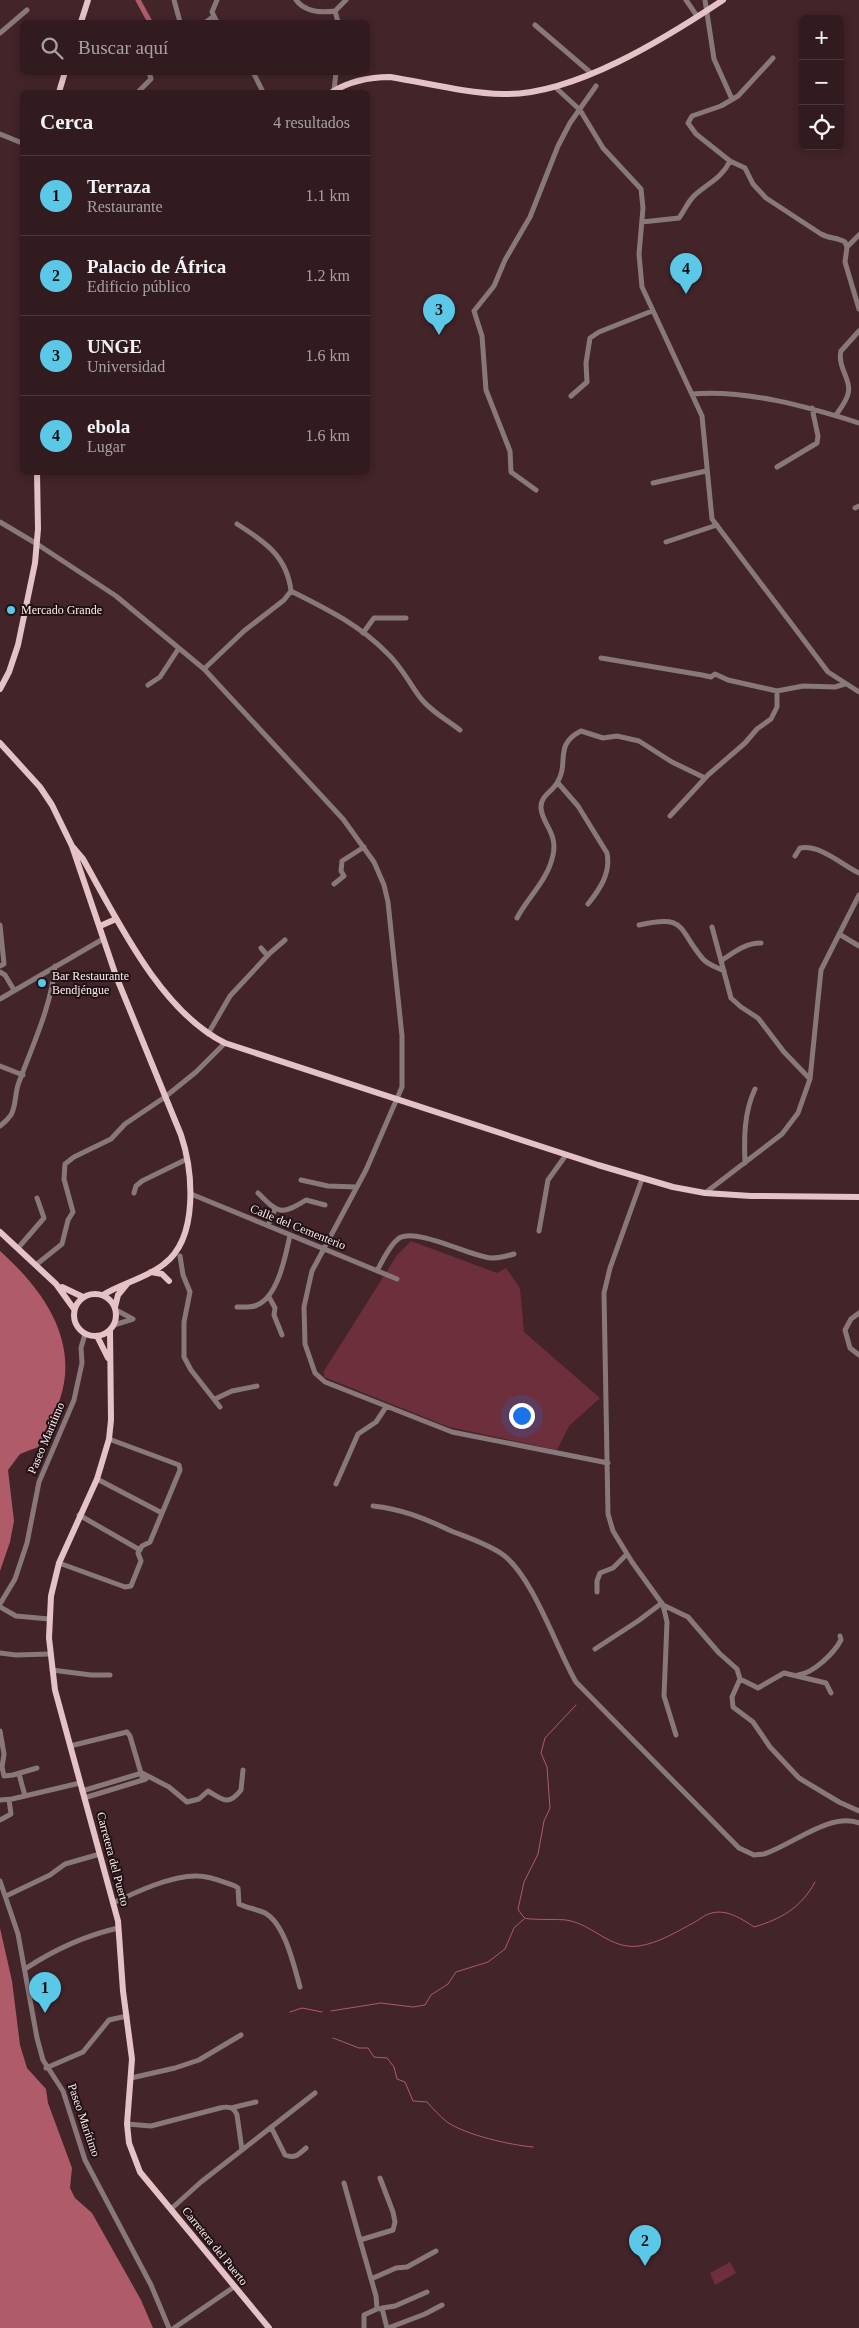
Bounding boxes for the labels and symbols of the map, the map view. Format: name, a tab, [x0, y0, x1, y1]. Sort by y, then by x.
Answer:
pin: 4	[670, 253, 702, 294]
pin: 3	[423, 294, 455, 335]
place label: Mercado Grande	[21, 603, 102, 617]
marker: Mercado Grande	[5, 604, 17, 616]
place label: Bar Restaurante Bendjéngue	[52, 969, 129, 997]
marker: Bar Restaurante Bendjéngue	[36, 977, 48, 989]
street label: Calle del Cementerio	[248, 1201, 348, 1253]
street label: Paseo Marítimo	[25, 1400, 67, 1476]
your location	[509, 1403, 535, 1429]
street label: Carretera del Puerto	[94, 1811, 132, 1907]
pin: 1	[29, 1972, 61, 2013]
street label: Paseo Marítimo	[65, 2082, 103, 2158]
street label: Carretera del Puerto	[179, 2204, 251, 2288]
pin: 2	[629, 2225, 661, 2266]

